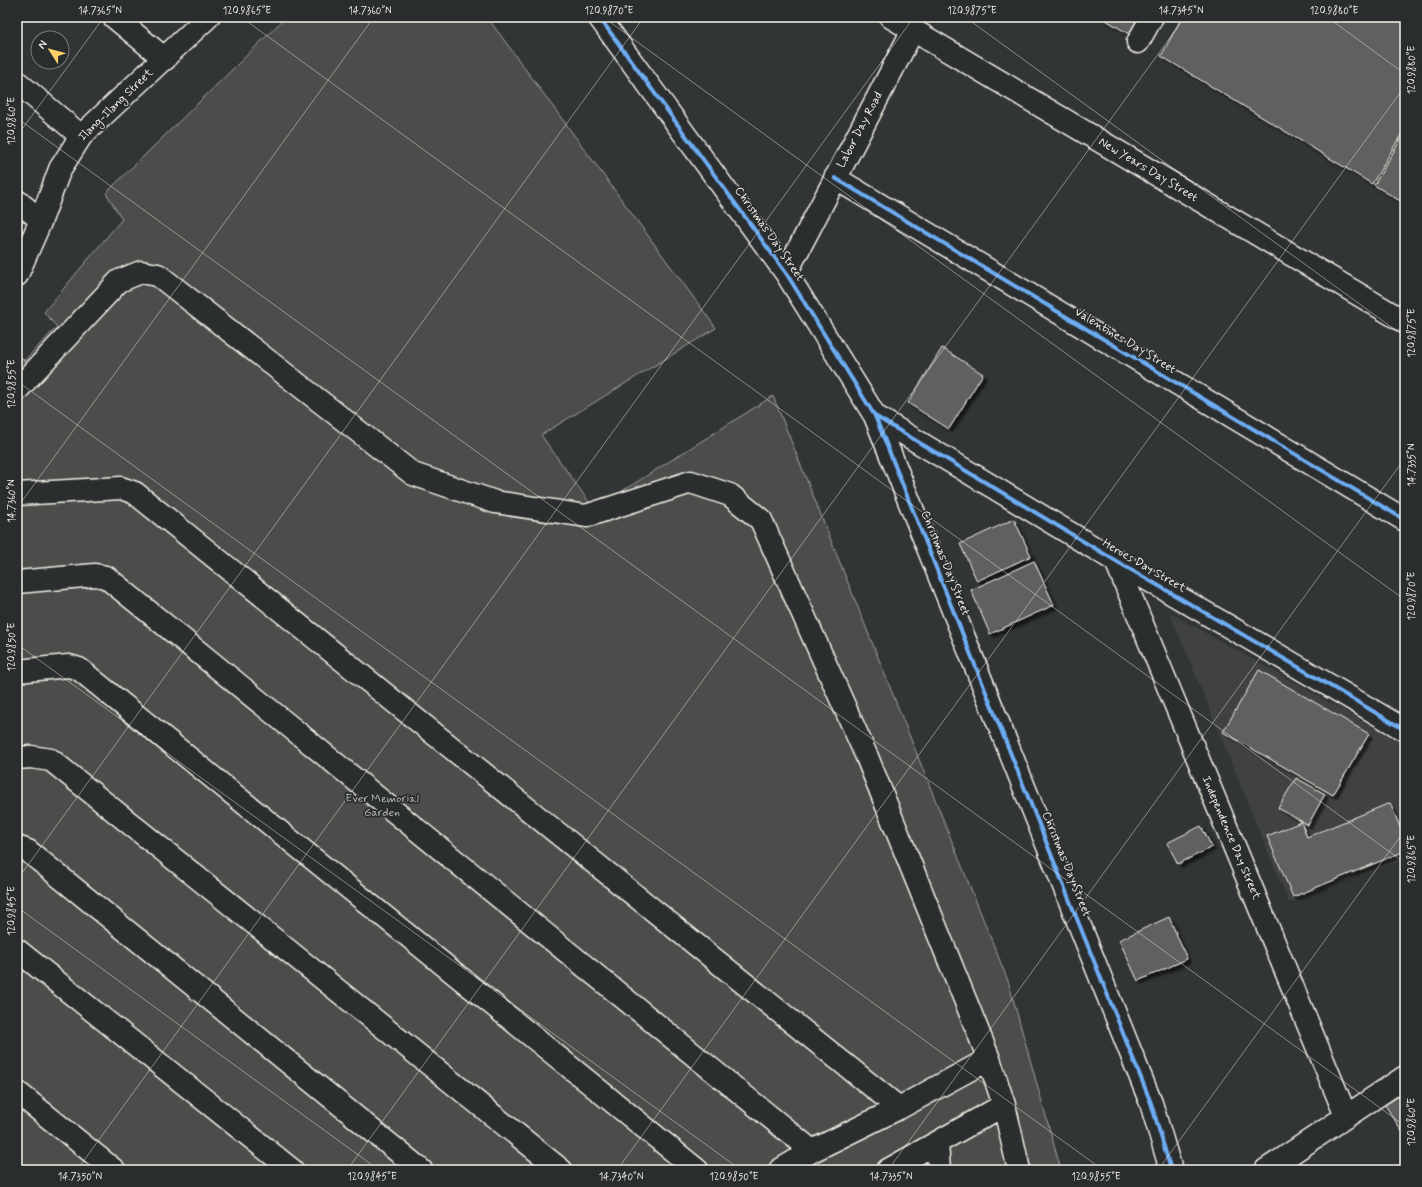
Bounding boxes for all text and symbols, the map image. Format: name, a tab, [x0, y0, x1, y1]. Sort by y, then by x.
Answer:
text: 14.7365°N	[78, 4, 122, 18]
text: 120.9865°E	[223, 4, 271, 18]
text: 14.7360°N	[348, 4, 392, 18]
text: 120.9870°E	[585, 4, 634, 18]
text: 120.9875°E	[947, 4, 997, 18]
text: 14.7345°N	[1158, 4, 1204, 18]
text: 120.9880°E	[1310, 4, 1359, 18]
north arrow	[30, 30, 70, 70]
text: N	[35, 38, 51, 52]
text: 120.9880°E	[1405, 45, 1419, 94]
street label: Ilang-Ilang Street	[75, 65, 157, 145]
street label: Labor Day Road	[833, 89, 887, 171]
text: 120.9860°E	[5, 97, 19, 145]
street label: New Years Day Street	[1095, 134, 1201, 206]
street label: Christmas Day Street	[730, 184, 808, 285]
street label: Valentines Day Street	[1071, 304, 1179, 378]
text: 120.9875°E	[1405, 308, 1419, 358]
text: 120.9855°E	[5, 359, 19, 409]
text: 14.7335°N	[1405, 443, 1419, 487]
text: 14.7360°N	[5, 479, 19, 523]
street label: Christmas Day Street	[917, 508, 973, 618]
street label: Heroes Day Street	[1099, 535, 1189, 597]
text: 120.9870°E	[1405, 571, 1419, 620]
text: 120.9850°E	[5, 622, 19, 671]
street label: Independence Day Street	[1198, 774, 1264, 902]
park label: Ever Memorial Garden	[345, 791, 419, 821]
street label: Christmas Day Street	[1038, 809, 1094, 919]
text: 120.9865°E	[1405, 835, 1419, 883]
text: 120.9845°E	[5, 886, 19, 936]
text: 120.9860°E	[1405, 1098, 1419, 1146]
text: 14.7350°N	[58, 1170, 103, 1184]
text: 120.9845°E	[347, 1170, 397, 1184]
text: 14.7340°N	[599, 1170, 644, 1184]
text: 120.9850°E	[710, 1170, 759, 1184]
text: 14.7335°N	[869, 1170, 913, 1184]
text: 120.9855°E	[1071, 1170, 1121, 1184]

